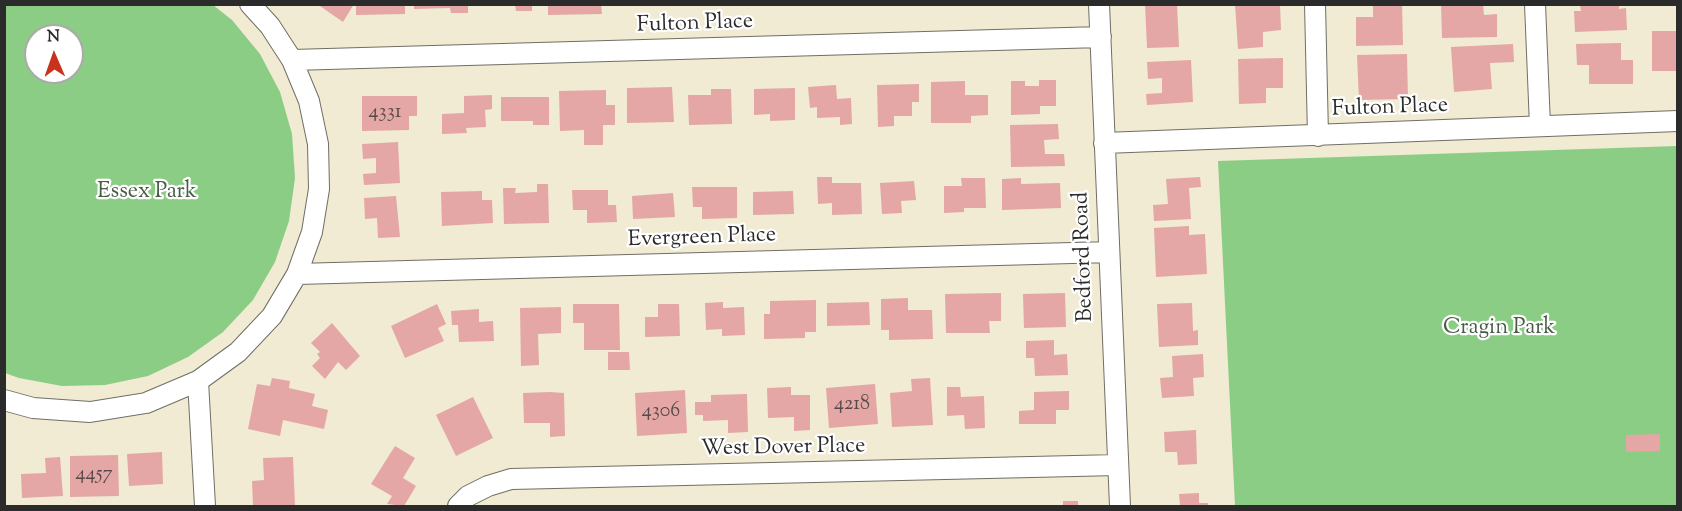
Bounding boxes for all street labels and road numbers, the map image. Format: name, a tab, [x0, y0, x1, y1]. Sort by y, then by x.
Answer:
street label: Fulton Place	[636, 10, 754, 40]
street label: Fulton Place	[1331, 94, 1449, 124]
street label: Bedford Road	[1070, 191, 1100, 323]
street label: Evergreen Place	[627, 223, 777, 255]
street label: West Dover Place	[700, 434, 866, 464]

